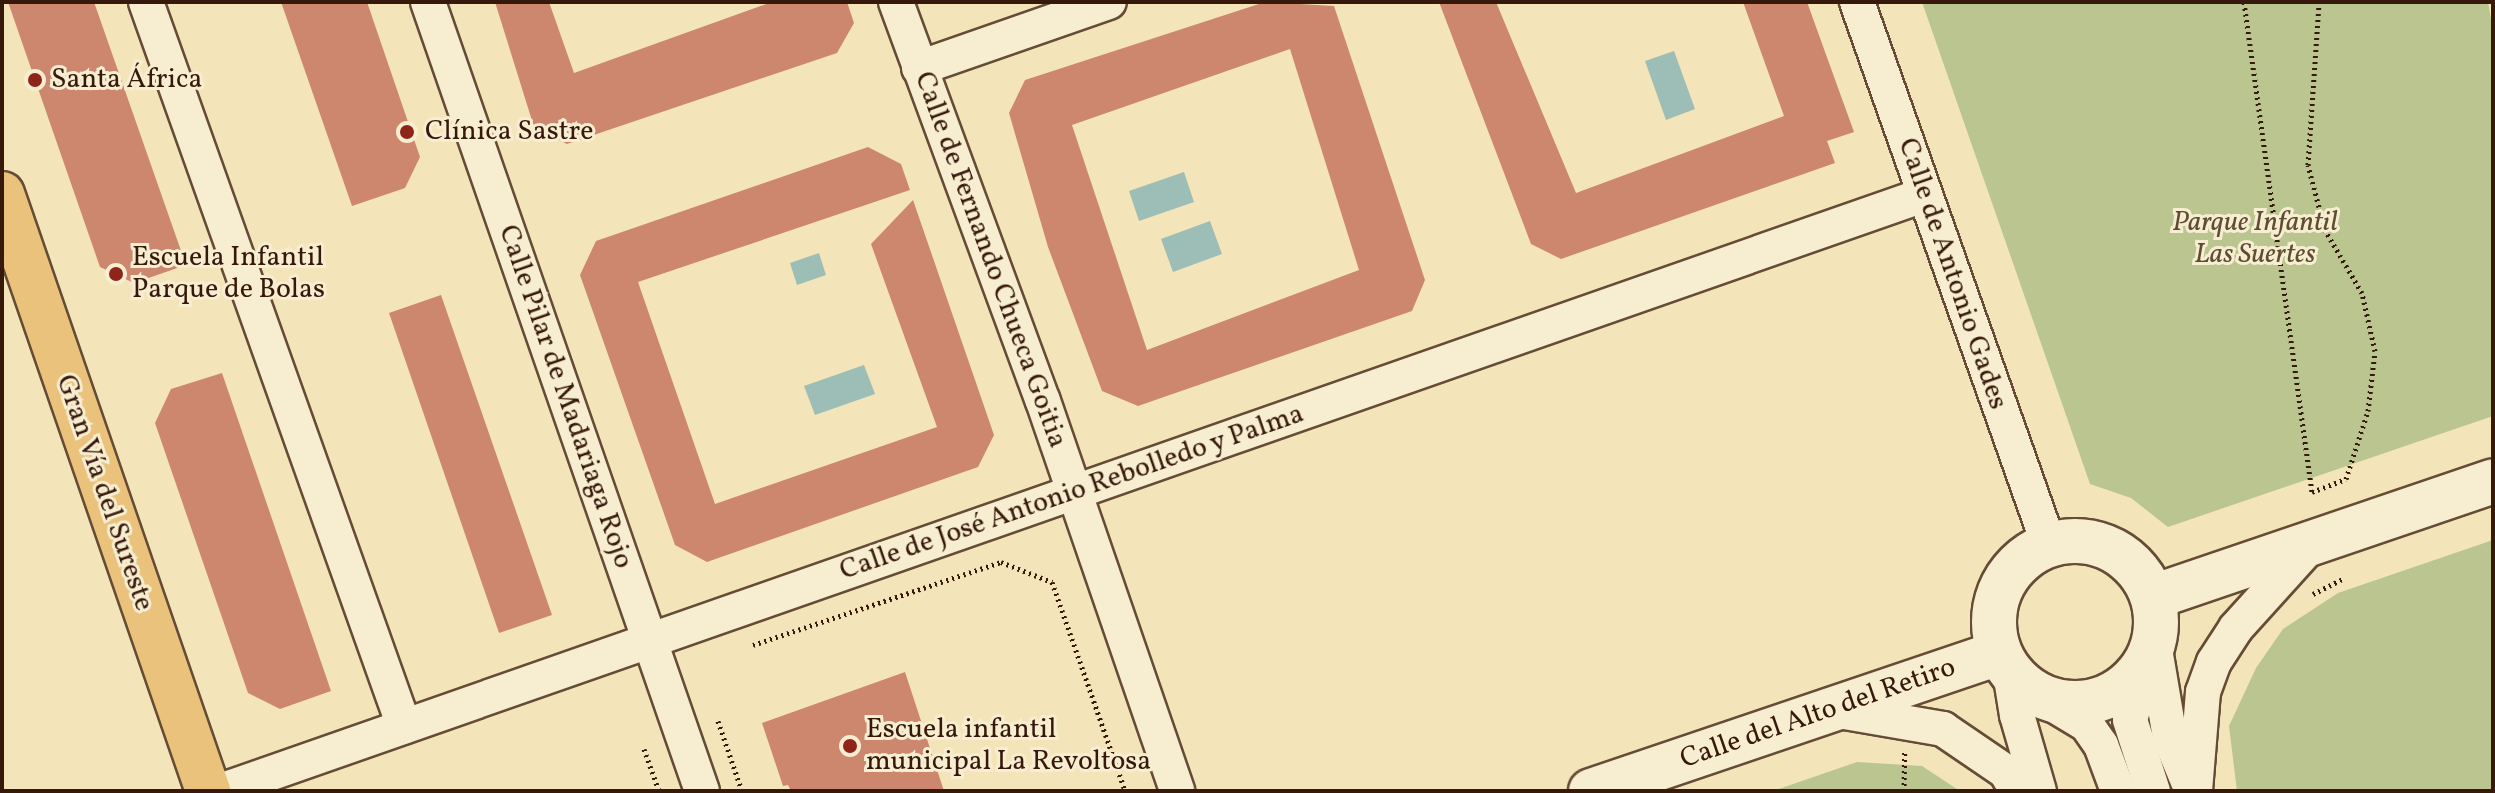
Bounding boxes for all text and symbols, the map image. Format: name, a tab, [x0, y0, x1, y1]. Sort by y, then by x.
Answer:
place label: Santa África	[51, 63, 202, 97]
street label: Calle de Fernando Chueca Goitia	[906, 67, 1074, 453]
marker: Santa África	[26, 71, 44, 89]
place label: Clínica Sastre	[425, 115, 594, 149]
marker: Clínica Sastre	[396, 121, 418, 143]
street label: Calle de Antonio Gades	[1890, 134, 2014, 414]
park label: Parque Infantil Las Suertes	[2172, 206, 2338, 272]
street label: Calle Pilar de Madariaga Rojo	[490, 221, 640, 573]
place label: Escuela Infantil Parque de Bolas	[132, 241, 325, 307]
marker: Escuela Infantil Parque de Bolas	[107, 265, 125, 283]
street label: Gran Vía del Sureste	[48, 370, 160, 616]
street label: Calle de José Antonio Rebolledo y Palma	[835, 397, 1309, 589]
street label: Calle del Alto del Retiro	[1676, 651, 1960, 777]
place label: Escuela infantil municipal La Revoltosa	[866, 713, 1151, 779]
marker: Escuela infantil municipal La Revoltosa	[841, 737, 859, 755]

